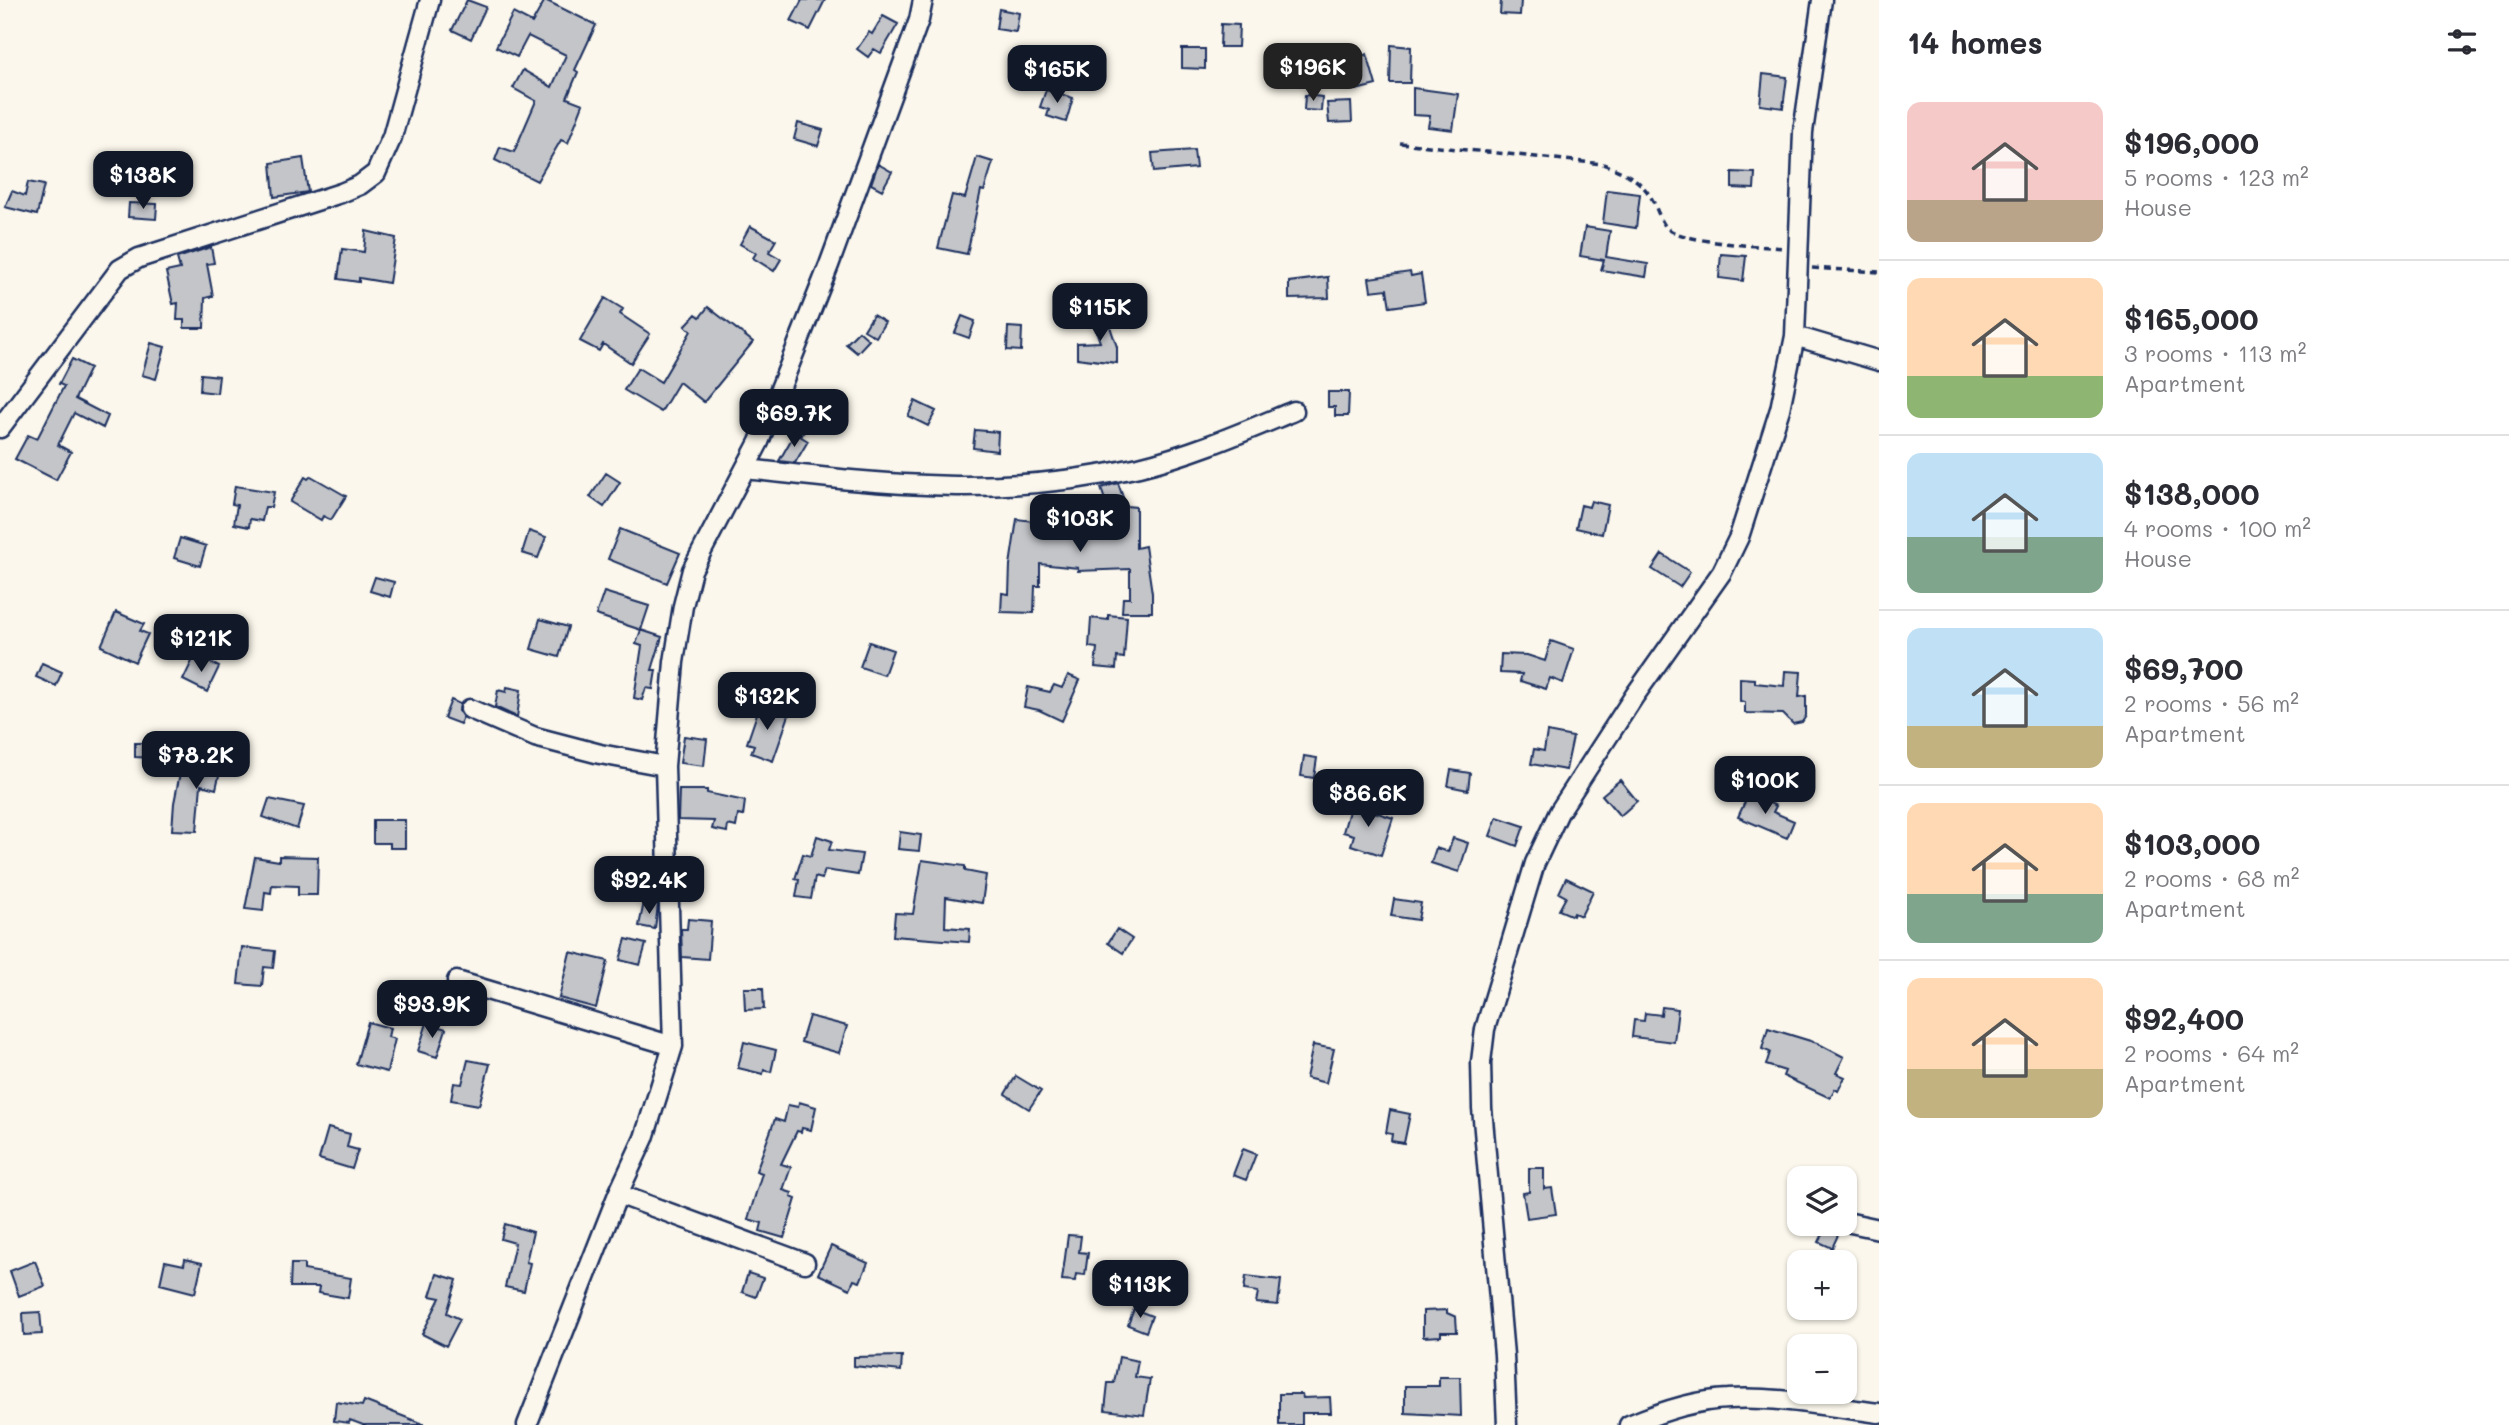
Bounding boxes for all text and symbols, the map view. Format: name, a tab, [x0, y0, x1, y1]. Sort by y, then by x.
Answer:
text: 14 homes	[1907, 22, 2043, 62]
icon: filters	[2443, 23, 2481, 61]
pin: $196K	[1264, 43, 1362, 103]
pin: $165K	[1008, 46, 1106, 105]
text: $196K	[1279, 51, 1347, 81]
text: $165K	[1024, 53, 1090, 83]
text: $196,000	[2124, 122, 2259, 162]
icon: home	[1963, 130, 2047, 214]
pin: $138K	[94, 152, 192, 211]
text: $138K	[109, 159, 177, 189]
text: 5 rooms · 123 m²	[2124, 162, 2309, 192]
text: House	[2124, 192, 2192, 222]
pin: $115K	[1051, 284, 1149, 343]
text: $115K	[1068, 291, 1132, 321]
text: $165,000	[2124, 298, 2259, 338]
icon: home	[1963, 306, 2047, 390]
text: 3 rooms · 113 m²	[2124, 338, 2306, 368]
text: Apartment	[2124, 368, 2246, 398]
pin: $69.7K	[737, 390, 851, 449]
text: $69.7K	[756, 397, 832, 427]
text: $138,000	[2124, 473, 2260, 513]
icon: home	[1963, 481, 2047, 565]
pin: $103K	[1031, 494, 1129, 554]
text: $103K	[1046, 502, 1114, 532]
text: 4 rooms · 100 m²	[2124, 513, 2311, 543]
text: House	[2124, 543, 2192, 573]
pin: $121K	[152, 614, 250, 674]
text: $121K	[170, 622, 232, 652]
text: $69,700	[2124, 648, 2243, 688]
icon: home	[1963, 656, 2047, 740]
pin: $132K	[718, 672, 816, 732]
text: $132K	[734, 680, 800, 710]
text: 2 rooms · 56 m²	[2124, 688, 2299, 718]
text: Apartment	[2124, 718, 2246, 748]
pin: $78.2K	[139, 732, 253, 791]
text: $78.2K	[158, 739, 234, 769]
pin: $100K	[1716, 756, 1814, 816]
text: $100K	[1730, 764, 1800, 794]
pin: $86.6K	[1311, 770, 1425, 829]
text: $86.6K	[1329, 777, 1407, 807]
text: $103,000	[2124, 823, 2260, 863]
icon: home	[1963, 831, 2047, 915]
pin: $92.4K	[592, 856, 706, 916]
text: 2 rooms · 68 m²	[2124, 863, 2299, 893]
text: $92.4K	[610, 864, 688, 894]
text: Apartment	[2124, 893, 2246, 923]
pin: $93.9K	[375, 981, 489, 1040]
text: $93.9K	[393, 988, 471, 1018]
text: $92,400	[2124, 998, 2244, 1038]
icon: home	[1963, 1006, 2047, 1090]
text: 2 rooms · 64 m²	[2124, 1038, 2299, 1068]
text: Apartment	[2124, 1068, 2246, 1098]
map controls	[1787, 1166, 1857, 1404]
button: layers	[1787, 1166, 1857, 1236]
button: +	[1787, 1250, 1857, 1320]
pin: $113K	[1091, 1260, 1189, 1320]
text: $113K	[1108, 1268, 1172, 1298]
button: −	[1787, 1334, 1857, 1404]

